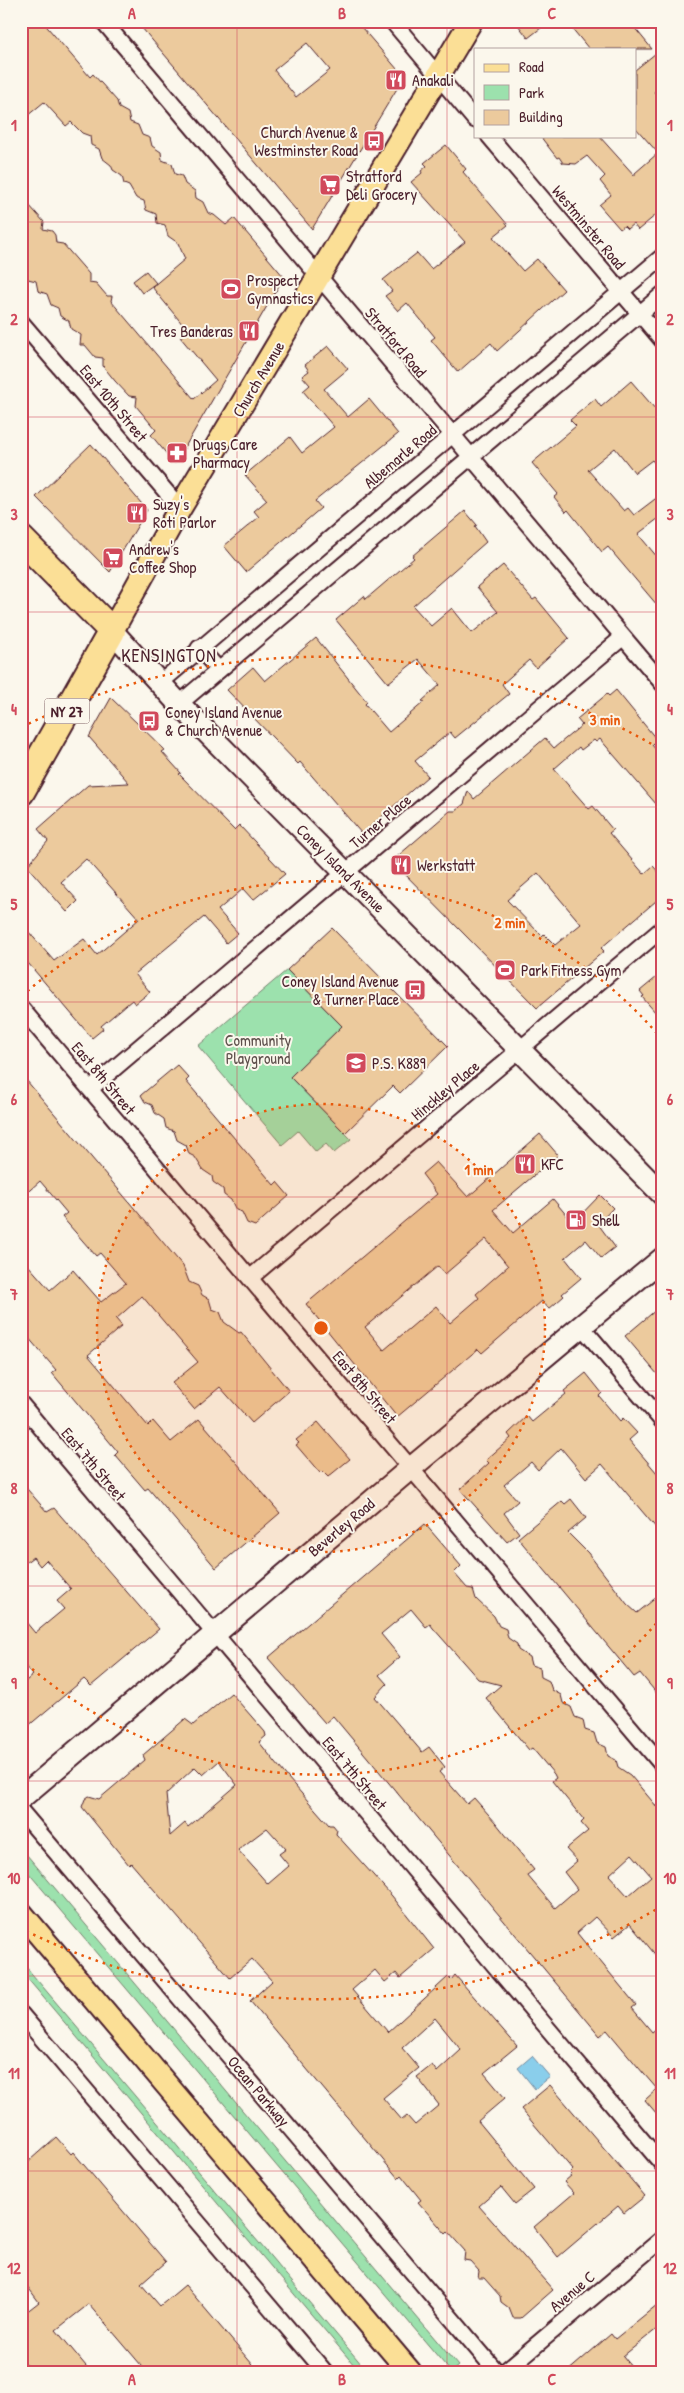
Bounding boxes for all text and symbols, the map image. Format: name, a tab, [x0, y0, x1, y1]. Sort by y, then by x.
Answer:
text: A	[128, 2, 136, 24]
text: B	[338, 2, 346, 24]
text: C	[548, 2, 557, 24]
legend	[474, 48, 636, 138]
text: Road	[519, 56, 544, 77]
restaurant icon: Anakali	[384, 68, 408, 92]
place label: Anakali	[412, 69, 454, 91]
text: Park	[519, 82, 544, 103]
text: Building	[519, 106, 563, 127]
text: 1	[11, 114, 17, 136]
text: 1	[667, 114, 673, 136]
place label: Church Avenue & Westminster Road	[254, 121, 358, 161]
bus stop icon: Church Avenue & Westminster Road	[362, 129, 386, 153]
place label: Stratford Deli Grocery	[346, 165, 418, 205]
supermarket icon: Stratford Deli Grocery	[318, 173, 342, 197]
street label: Westminster Road	[547, 180, 631, 274]
place label: Prospect Gymnastics	[247, 269, 313, 309]
sports icon: Prospect Gymnastics	[219, 277, 243, 301]
street label: Stratford Road	[360, 302, 432, 382]
text: 2	[10, 308, 18, 330]
text: 2	[666, 308, 674, 330]
restaurant icon: Tres Banderas	[237, 319, 261, 343]
place label: Tres Banderas	[150, 320, 233, 342]
street label: Church Avenue	[227, 336, 290, 421]
street label: East 10th Street	[75, 360, 153, 447]
street label: Albemarle Road	[359, 419, 441, 493]
place label: Drugs Care Pharmacy	[193, 433, 258, 473]
pharmacy icon: Drugs Care Pharmacy	[165, 441, 189, 465]
place label: Suzy's Roti Parlor	[153, 493, 216, 533]
restaurant icon: Suzy's Roti Parlor	[125, 501, 149, 525]
text: 3	[10, 503, 18, 525]
text: 3	[666, 503, 674, 525]
place label: Andrew's Coffee Shop	[129, 538, 197, 578]
supermarket icon: Andrew's Coffee Shop	[101, 546, 125, 570]
district label: KENSINGTON	[121, 643, 217, 668]
text: 4	[11, 698, 17, 720]
road number: NY 27	[44, 698, 90, 724]
text: 4	[667, 698, 673, 720]
place label: Coney Island Avenue & Church Avenue	[165, 701, 283, 741]
bus stop icon: Coney Island Avenue & Church Avenue	[137, 709, 161, 733]
text: 3 min	[590, 709, 620, 730]
street label: Turner Place	[344, 788, 416, 853]
street label: Coney Island Avenue	[292, 819, 391, 918]
restaurant icon: Werkstatt	[389, 853, 413, 877]
place label: Werkstatt	[417, 854, 475, 876]
text: 5	[11, 893, 18, 915]
text: 5	[667, 893, 674, 915]
text: 2 min	[495, 912, 526, 933]
sports icon: Park Fitness Gym	[493, 958, 517, 982]
place label: Park Fitness Gym	[521, 959, 622, 981]
place label: Coney Island Avenue & Turner Place	[282, 970, 400, 1010]
bus stop icon: Coney Island Avenue & Turner Place	[403, 978, 427, 1002]
park label: Community Playground	[225, 1029, 291, 1069]
street label: East 8th Street	[67, 1037, 141, 1119]
school or university icon: P.S. K889	[344, 1051, 368, 1075]
place label: P.S. K889	[372, 1052, 426, 1074]
street label: Hinckley Place	[406, 1054, 484, 1125]
text: 6	[11, 1088, 18, 1110]
text: 6	[667, 1088, 674, 1110]
restaurant icon: KFC	[513, 1152, 537, 1176]
place label: KFC	[541, 1153, 564, 1175]
text: 1 min	[464, 1159, 494, 1180]
fuel station icon: Shell	[564, 1208, 588, 1232]
place label: Shell	[592, 1209, 619, 1231]
text: 7	[9, 1283, 18, 1305]
text: 7	[665, 1283, 674, 1305]
centre of rings	[312, 1319, 330, 1337]
street label: East 8th Street	[328, 1346, 402, 1428]
street label: East 7th Street	[57, 1423, 132, 1506]
text: 8	[11, 1477, 18, 1499]
text: 8	[667, 1477, 674, 1499]
street label: Beverley Road	[303, 1493, 379, 1561]
text: 9	[11, 1672, 17, 1694]
text: 9	[667, 1672, 673, 1694]
street label: East 7th Street	[318, 1732, 393, 1815]
text: 10	[8, 1867, 20, 1889]
text: 10	[664, 1867, 676, 1889]
street label: Ocean Parkway	[223, 2051, 295, 2131]
text: 11	[8, 2062, 20, 2084]
text: 11	[664, 2062, 676, 2084]
text: 12	[7, 2257, 21, 2279]
text: 12	[663, 2257, 677, 2279]
street label: Avenue C	[545, 2265, 600, 2316]
text: A	[128, 2368, 136, 2390]
text: B	[338, 2368, 346, 2390]
text: C	[548, 2368, 557, 2390]

